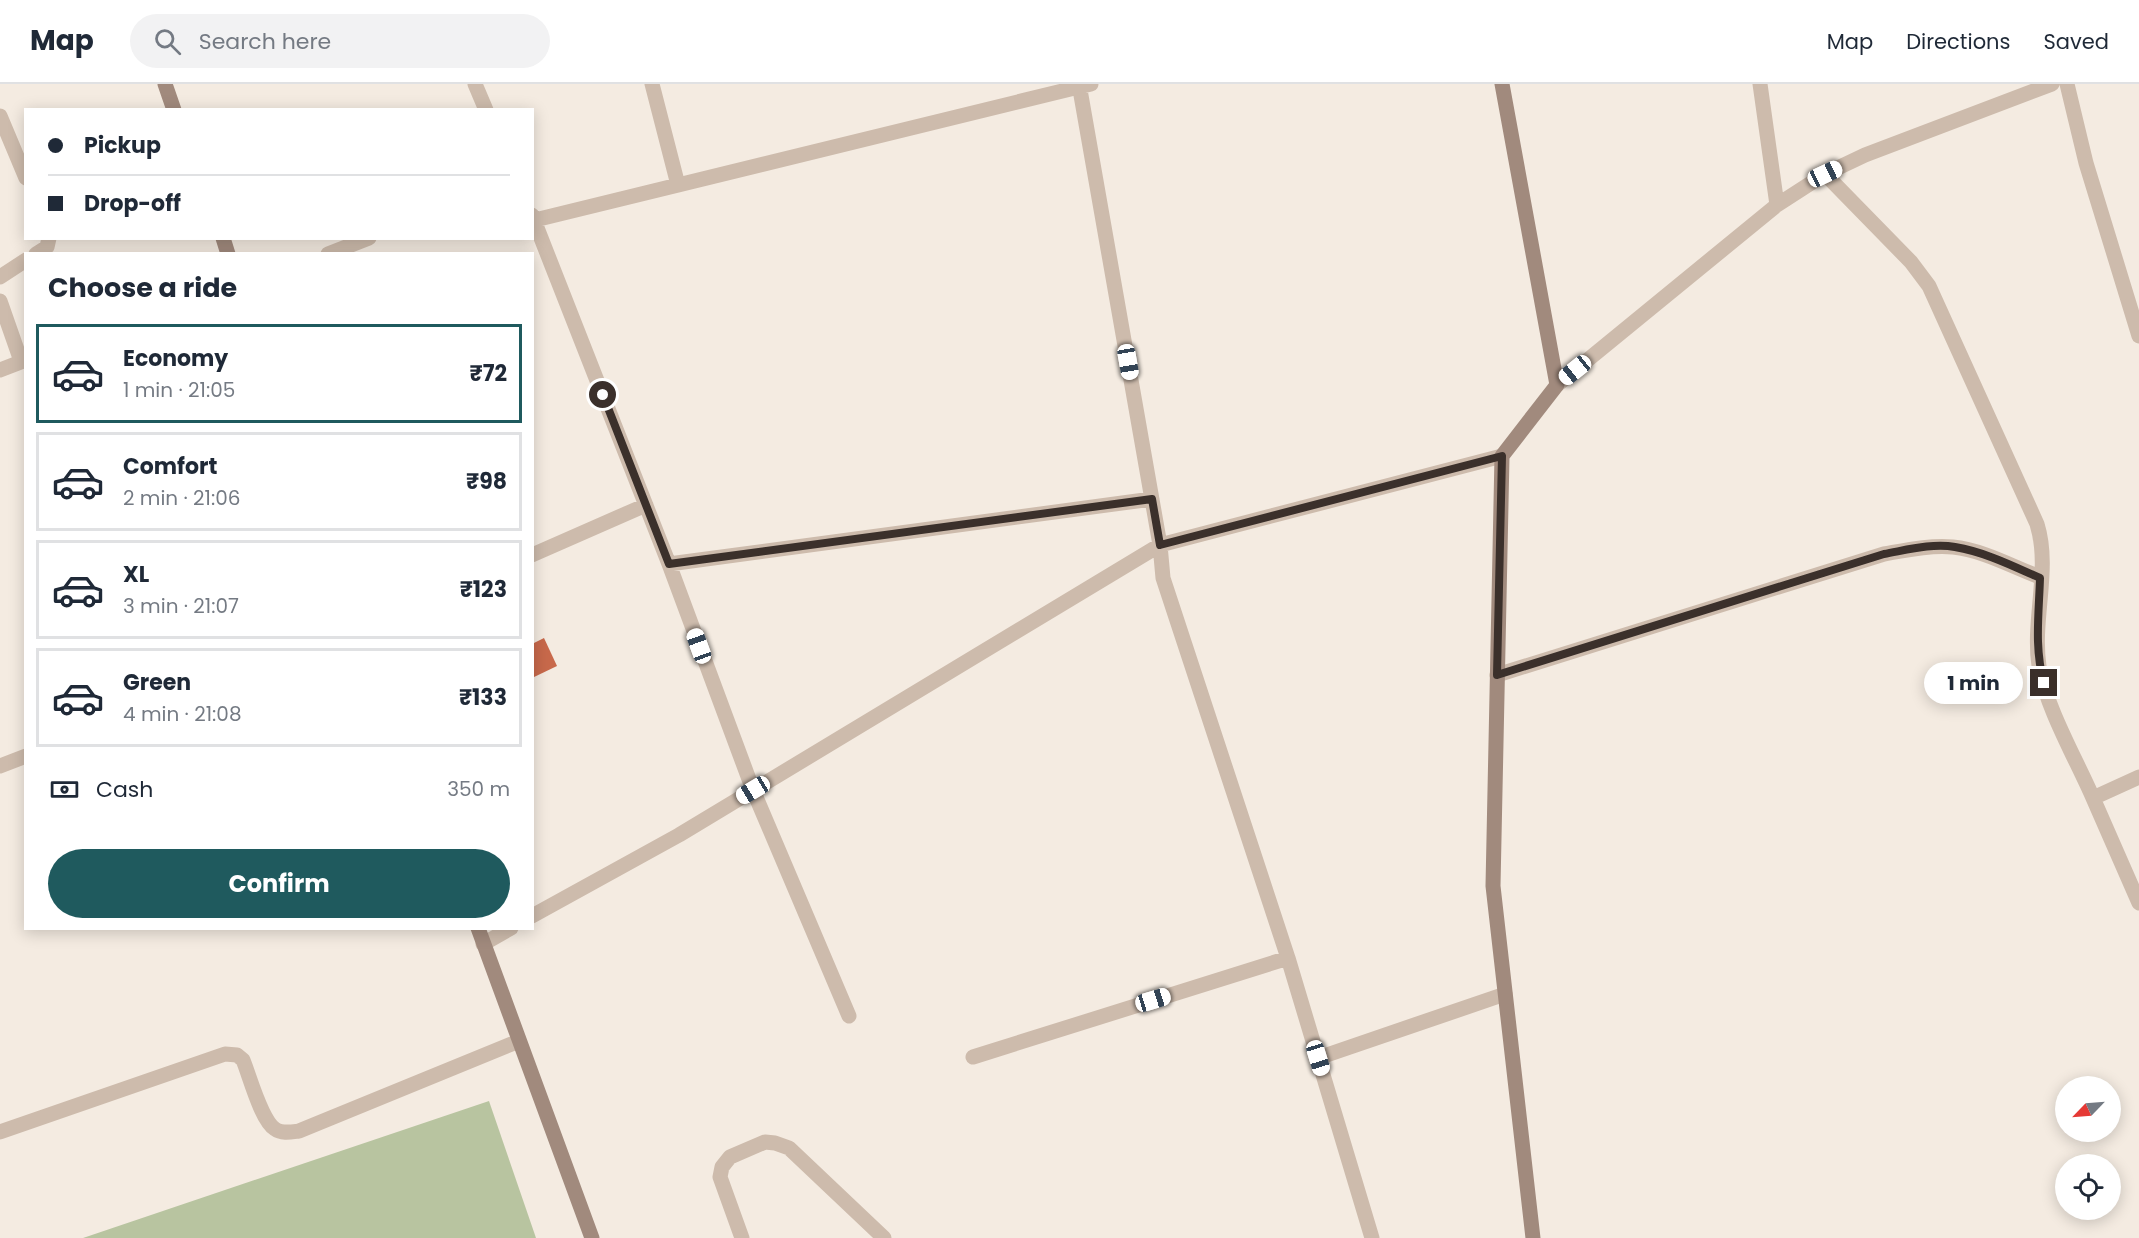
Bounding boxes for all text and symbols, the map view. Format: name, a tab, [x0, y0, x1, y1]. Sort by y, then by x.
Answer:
search box	[130, 14, 550, 68]
text: Map	[30, 21, 94, 60]
icon: search	[151, 25, 184, 58]
text: Search here	[199, 26, 331, 57]
text: Map	[1827, 27, 1873, 56]
text: Directions	[1906, 27, 2010, 56]
text: Saved	[2043, 27, 2109, 56]
text: Pickup	[84, 130, 161, 161]
car	[1805, 158, 1845, 190]
text: Drop-off	[84, 188, 181, 219]
text: Choose a ride	[48, 269, 237, 306]
text: Economy	[123, 343, 228, 374]
car	[1116, 343, 1140, 381]
icon: car	[51, 347, 105, 401]
car	[1555, 352, 1595, 388]
text: ₹72	[470, 358, 507, 389]
text: 1 min · 21:05	[123, 376, 235, 404]
route start	[589, 381, 616, 408]
text: Comfort	[123, 451, 217, 482]
icon: car	[51, 455, 105, 509]
text: ₹98	[466, 466, 507, 497]
text: 2 min · 21:06	[123, 484, 241, 512]
text: XL	[123, 559, 149, 590]
icon: car	[51, 563, 105, 617]
text: ₹123	[460, 574, 507, 605]
text: 3 min · 21:07	[123, 592, 239, 620]
car	[684, 626, 714, 666]
callout: 1 min	[1924, 662, 2023, 704]
text: Green	[123, 667, 191, 698]
text: 1 min	[1947, 669, 2000, 697]
route end	[2030, 669, 2057, 696]
icon: car	[51, 671, 105, 725]
text: ₹133	[459, 682, 507, 713]
text: 4 min · 21:08	[123, 700, 242, 728]
icon: cash	[48, 773, 81, 806]
car	[733, 773, 773, 807]
text: Cash	[96, 774, 153, 805]
text: 350 m	[447, 775, 510, 803]
button: Confirm	[48, 849, 510, 918]
car	[1133, 986, 1173, 1014]
car	[1304, 1038, 1332, 1078]
north arrow	[2055, 1076, 2121, 1142]
map controls	[2055, 1076, 2121, 1220]
button: locate	[2055, 1154, 2121, 1220]

